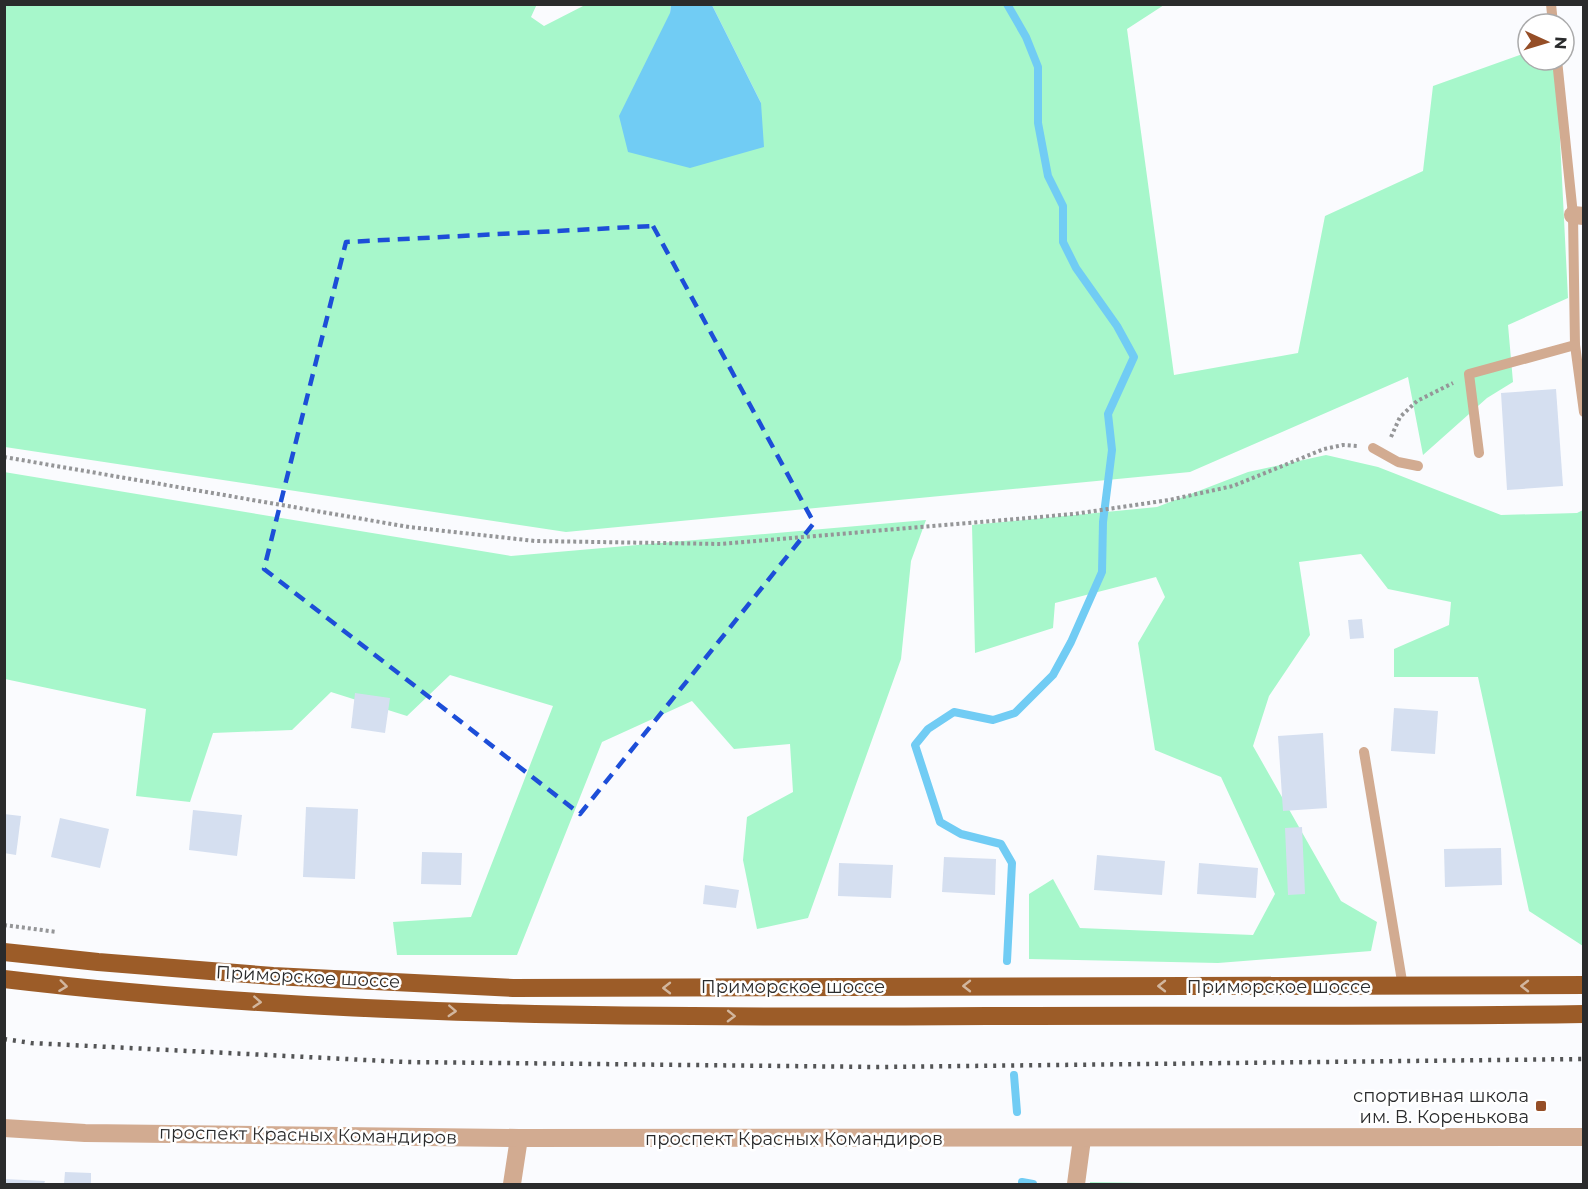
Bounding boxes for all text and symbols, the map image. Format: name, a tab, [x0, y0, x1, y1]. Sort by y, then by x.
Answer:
north arrow	[1516, 12, 1576, 72]
text: N	[1551, 36, 1570, 50]
street label: Приморское шоссе	[215, 961, 401, 993]
street label: Приморское шоссе	[701, 976, 885, 998]
street label: Приморское шоссе	[1187, 976, 1371, 998]
one-way arrow	[58, 979, 67, 992]
one-way arrow	[963, 980, 972, 992]
one-way arrow	[1158, 980, 1167, 992]
one-way arrow	[1521, 980, 1530, 992]
one-way arrow	[663, 982, 672, 994]
one-way arrow	[252, 995, 261, 1008]
one-way arrow	[447, 1005, 456, 1018]
one-way arrow	[726, 1010, 735, 1022]
place label: спортивная школа им. В. Коренькова	[1353, 1085, 1529, 1128]
marker: спортивная школа им. В. Коренькова	[1534, 1099, 1548, 1113]
street label: проспект Красных Командиров	[159, 1121, 457, 1149]
street label: проспект Красных Командиров	[645, 1128, 943, 1150]

